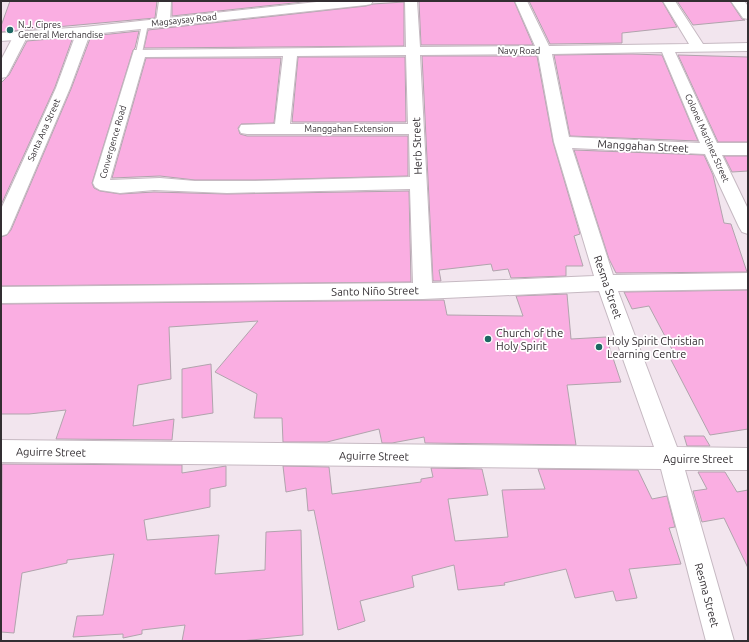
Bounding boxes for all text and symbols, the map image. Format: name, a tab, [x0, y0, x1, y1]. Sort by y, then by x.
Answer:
street label: Magsaysay Road	[151, 12, 217, 28]
place label: N.J. Cipres General Merchandise	[18, 20, 103, 40]
marker: N.J. Cipres General Merchandise	[5, 25, 15, 35]
street label: Navy Road	[498, 46, 540, 56]
street label: Colonel Martinez Street	[683, 92, 731, 184]
street label: Santa Ana Street	[26, 97, 62, 163]
street label: Convergence Road	[98, 104, 128, 180]
street label: Herb Street	[410, 116, 424, 175]
street label: Manggahan Extension	[304, 124, 394, 134]
street label: Manggahan Street	[597, 138, 690, 154]
street label: Resma Street	[592, 254, 625, 321]
street label: Santo Niño Street	[331, 284, 419, 298]
place label: Church of the Holy Spirit	[496, 327, 563, 352]
marker: Church of the Holy Spirit	[483, 334, 493, 344]
place label: Holy Spirit Christian Learning Centre	[607, 335, 704, 360]
marker: Holy Spirit Christian Learning Centre	[594, 342, 604, 352]
street label: Aguirre Street	[16, 445, 87, 459]
street label: Aguirre Street	[339, 449, 410, 463]
street label: Aguirre Street	[663, 453, 734, 465]
street label: Resma Street	[693, 562, 722, 629]

